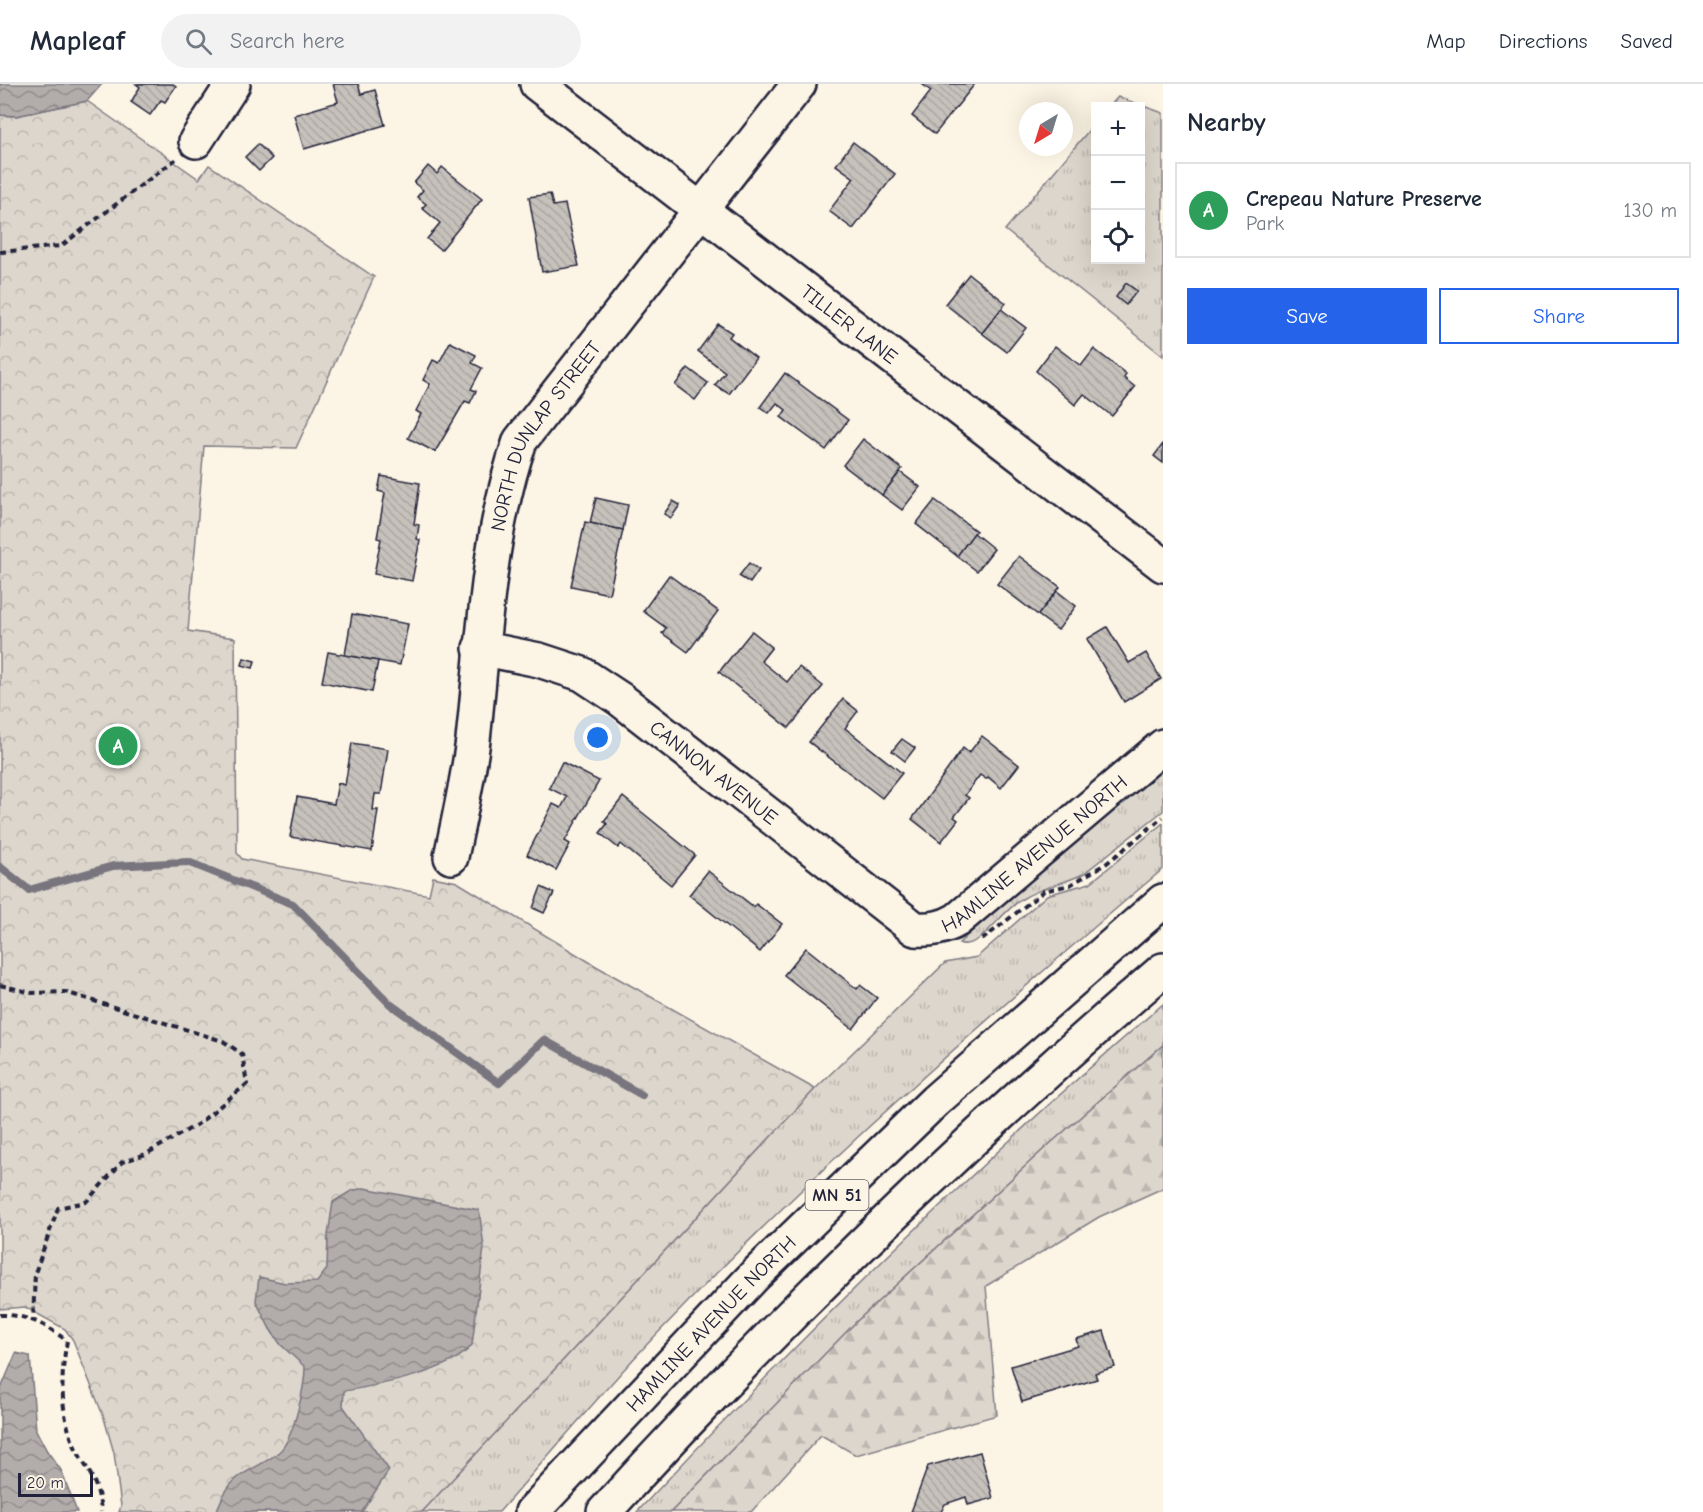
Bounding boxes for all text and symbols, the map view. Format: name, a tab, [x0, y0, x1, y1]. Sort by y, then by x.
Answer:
search box	[161, 14, 581, 68]
text: Mapleaf	[30, 25, 125, 57]
icon: search	[182, 25, 215, 58]
text: Search here	[230, 28, 344, 54]
text: Map	[1426, 29, 1466, 53]
text: Directions	[1499, 29, 1588, 53]
text: Saved	[1621, 29, 1673, 53]
north arrow	[1019, 102, 1073, 156]
map controls	[1091, 102, 1145, 264]
button: +	[1091, 102, 1145, 156]
text: Nearby	[1187, 108, 1266, 138]
button: −	[1091, 156, 1145, 210]
text: Crepeau Nature Preserve	[1246, 186, 1482, 212]
text: A	[1203, 199, 1214, 222]
text: 130 m	[1624, 199, 1677, 222]
button: locate	[1091, 210, 1145, 264]
text: Park	[1246, 212, 1284, 235]
street label: TILLER LANE	[796, 280, 902, 368]
button: Save	[1187, 288, 1427, 344]
button: Share	[1439, 288, 1679, 344]
street label: NORTH DUNLAP STREET	[486, 336, 606, 533]
street label: CANNON AVENUE	[645, 715, 782, 829]
your location	[583, 723, 612, 752]
pin: A	[98, 724, 138, 768]
street label: HAMLINE AVENUE NORTH	[938, 770, 1132, 937]
road number: MN 51	[806, 1180, 868, 1210]
street label: HAMLINE AVENUE NORTH	[621, 1231, 800, 1416]
scale bar	[18, 1470, 93, 1498]
text: 20 m	[27, 1474, 64, 1492]

